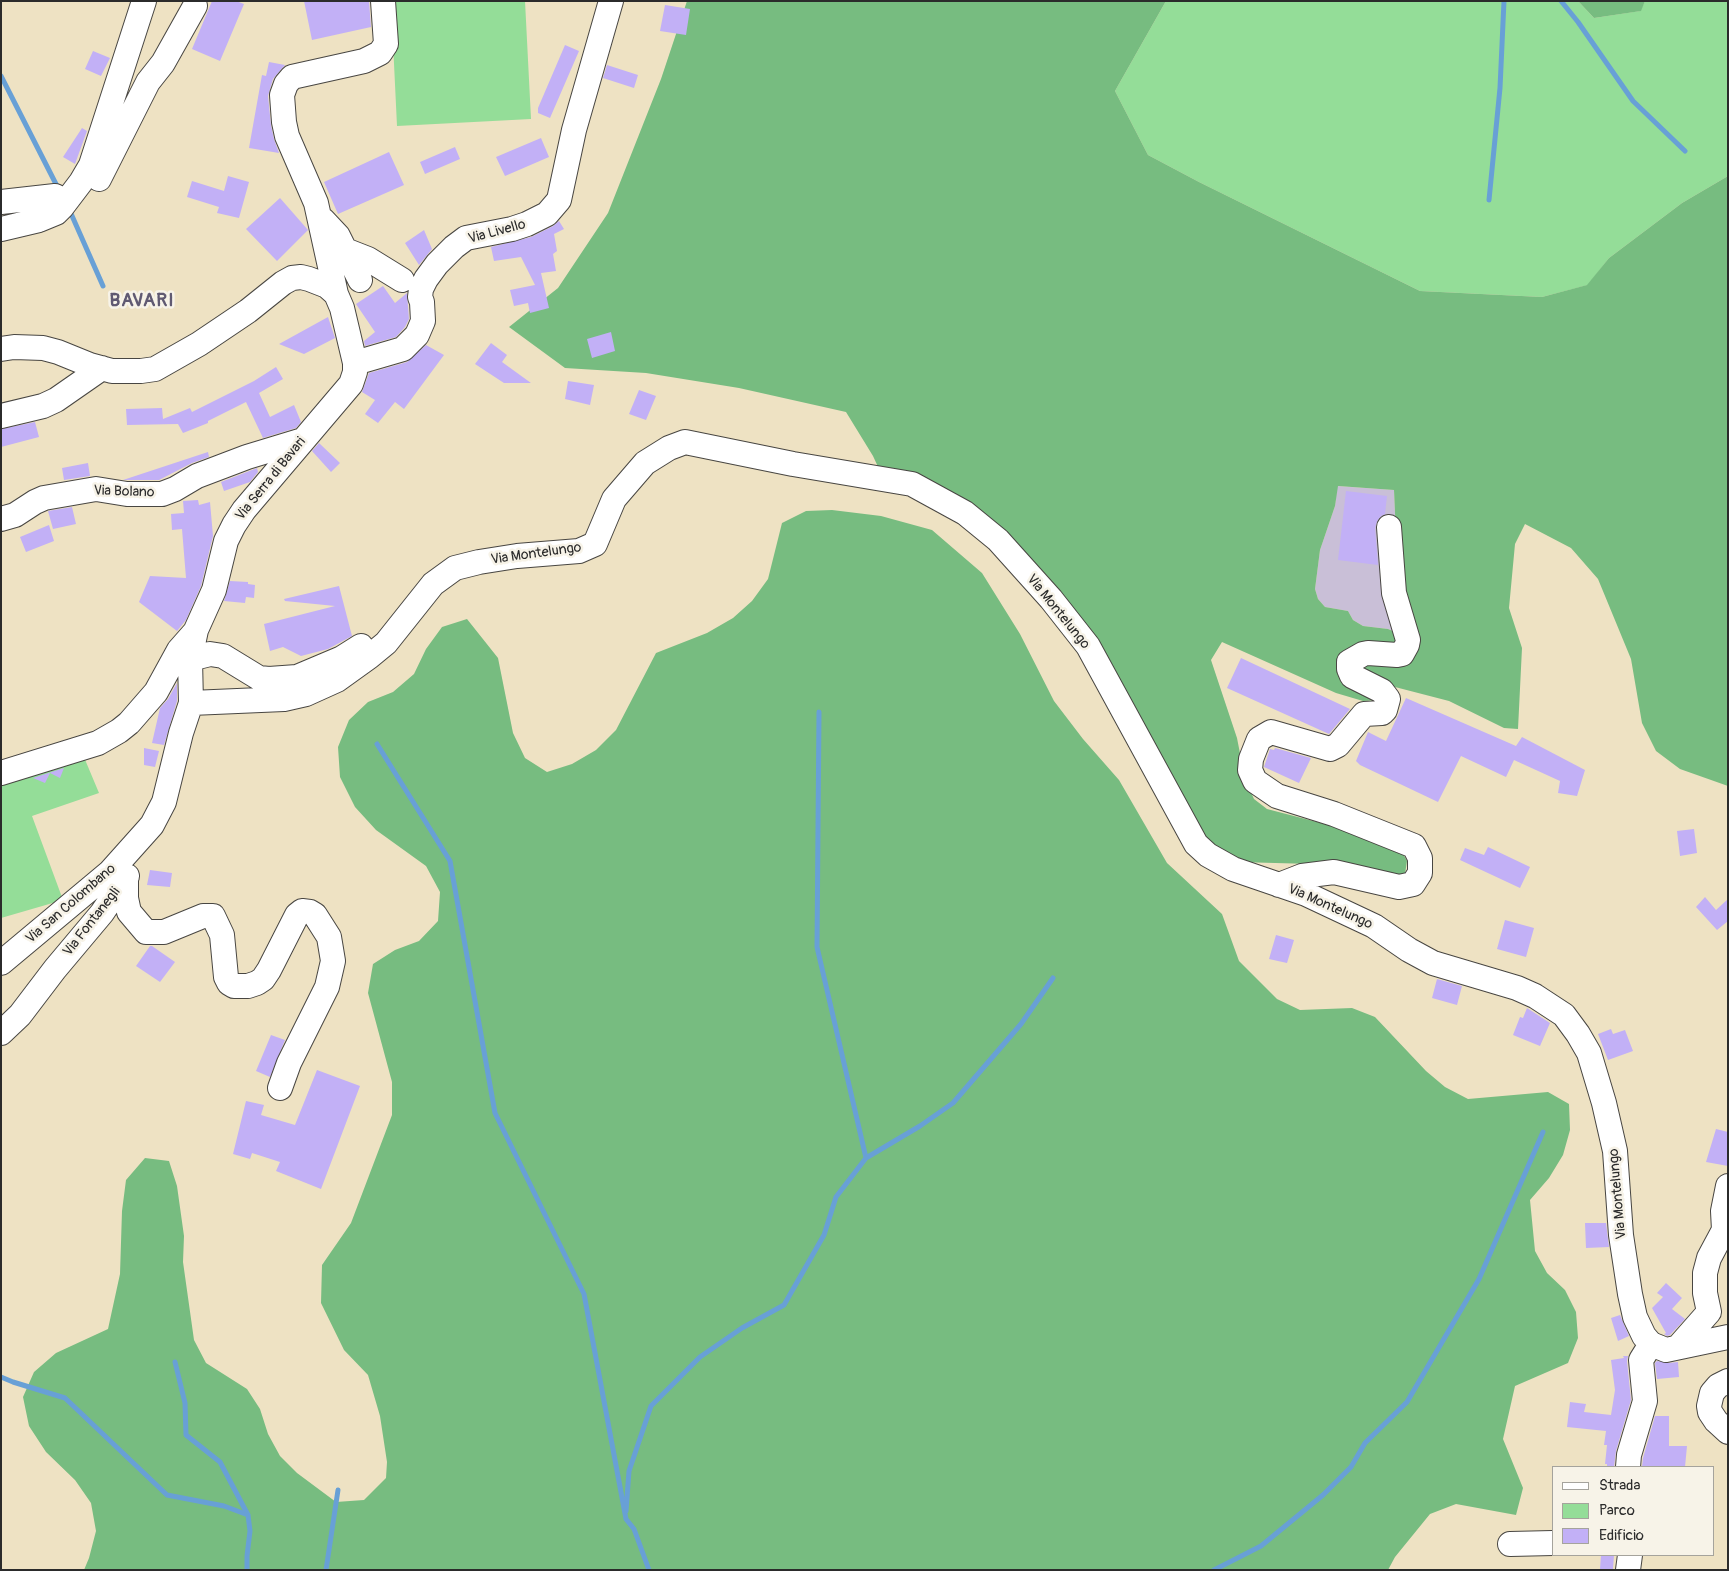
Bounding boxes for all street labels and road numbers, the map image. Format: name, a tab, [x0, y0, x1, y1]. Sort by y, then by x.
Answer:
street label: Via Livello	[467, 216, 527, 248]
street label: Via Serra di Bavari	[232, 434, 310, 524]
street label: Via Bolano	[93, 483, 155, 501]
street label: Via Montelungo	[490, 539, 582, 569]
street label: Via Montelungo	[1023, 571, 1093, 653]
street label: Via San Colombano	[23, 860, 119, 948]
street label: Via Montelungo	[1285, 881, 1375, 933]
street label: Via Fontanegli	[60, 884, 124, 960]
street label: Via Montelungo	[1606, 1148, 1630, 1240]

